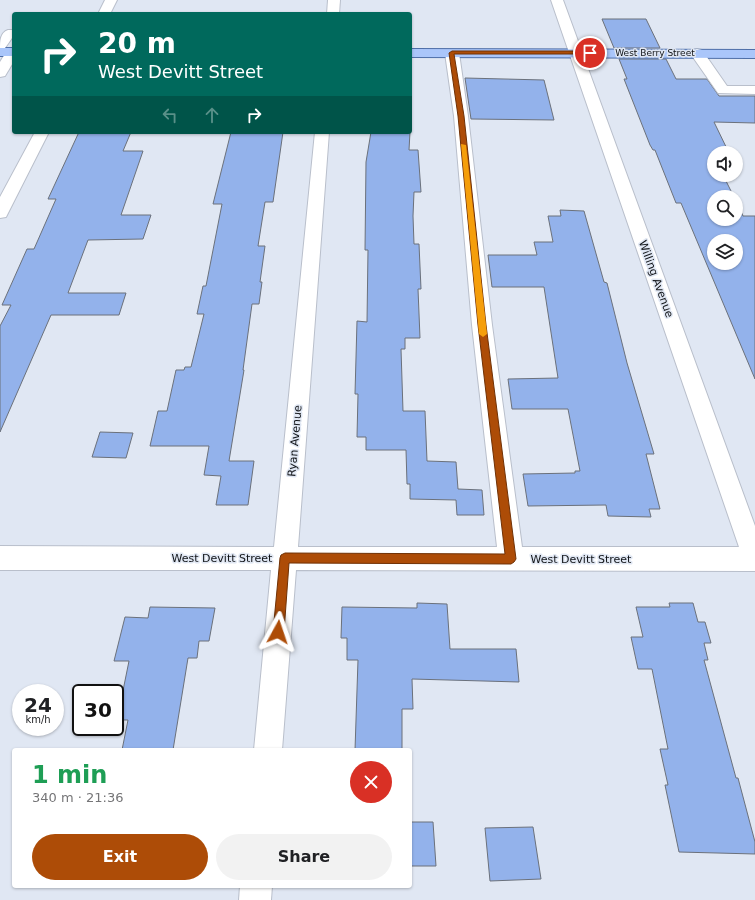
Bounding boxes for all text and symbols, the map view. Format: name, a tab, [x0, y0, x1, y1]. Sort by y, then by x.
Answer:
text: 20 m	[98, 27, 176, 60]
icon: right	[32, 28, 84, 80]
pin	[573, 36, 607, 70]
icon: arrive	[579, 42, 601, 64]
street label: West Berry Street	[615, 48, 695, 58]
text: West Devitt Street	[98, 61, 263, 82]
icon: left	[159, 104, 181, 126]
icon: ahead	[201, 104, 223, 126]
icon: right	[243, 104, 265, 126]
map controls	[707, 146, 743, 270]
button: sound	[707, 146, 743, 182]
button: search	[707, 190, 743, 226]
button: layers	[707, 234, 743, 270]
street label: Willing Avenue	[636, 239, 676, 320]
street label: Ryan Avenue	[285, 405, 305, 477]
street label: West Devitt Street	[172, 552, 273, 565]
street label: West Devitt Street	[531, 553, 632, 566]
position arrow	[257, 611, 299, 653]
speed limit sign: 30	[72, 684, 124, 736]
text: 24	[24, 693, 52, 717]
text: km/h	[25, 714, 51, 725]
text: 1 min	[32, 761, 107, 789]
button: close	[350, 761, 392, 803]
text: 340 m · 21:36	[32, 790, 123, 805]
button: Exit	[32, 834, 208, 880]
button: Share	[216, 834, 392, 880]

